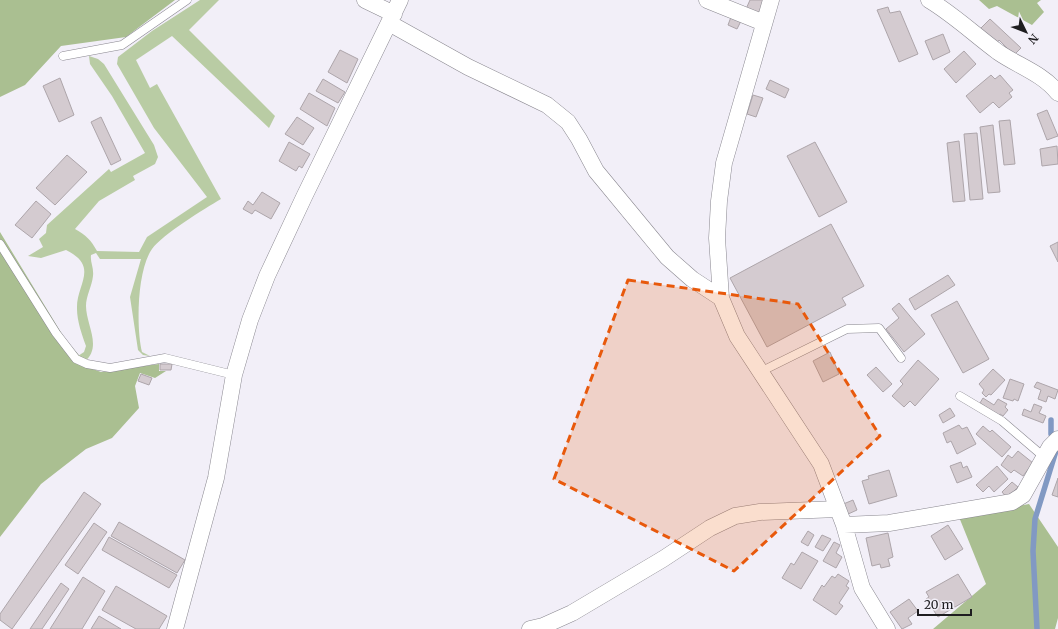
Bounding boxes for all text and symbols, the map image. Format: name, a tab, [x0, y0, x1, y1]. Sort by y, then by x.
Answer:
north arrow	[1006, 12, 1046, 52]
text: N	[1025, 31, 1041, 47]
scale bar	[918, 591, 971, 617]
text: 20 m	[924, 597, 953, 612]

